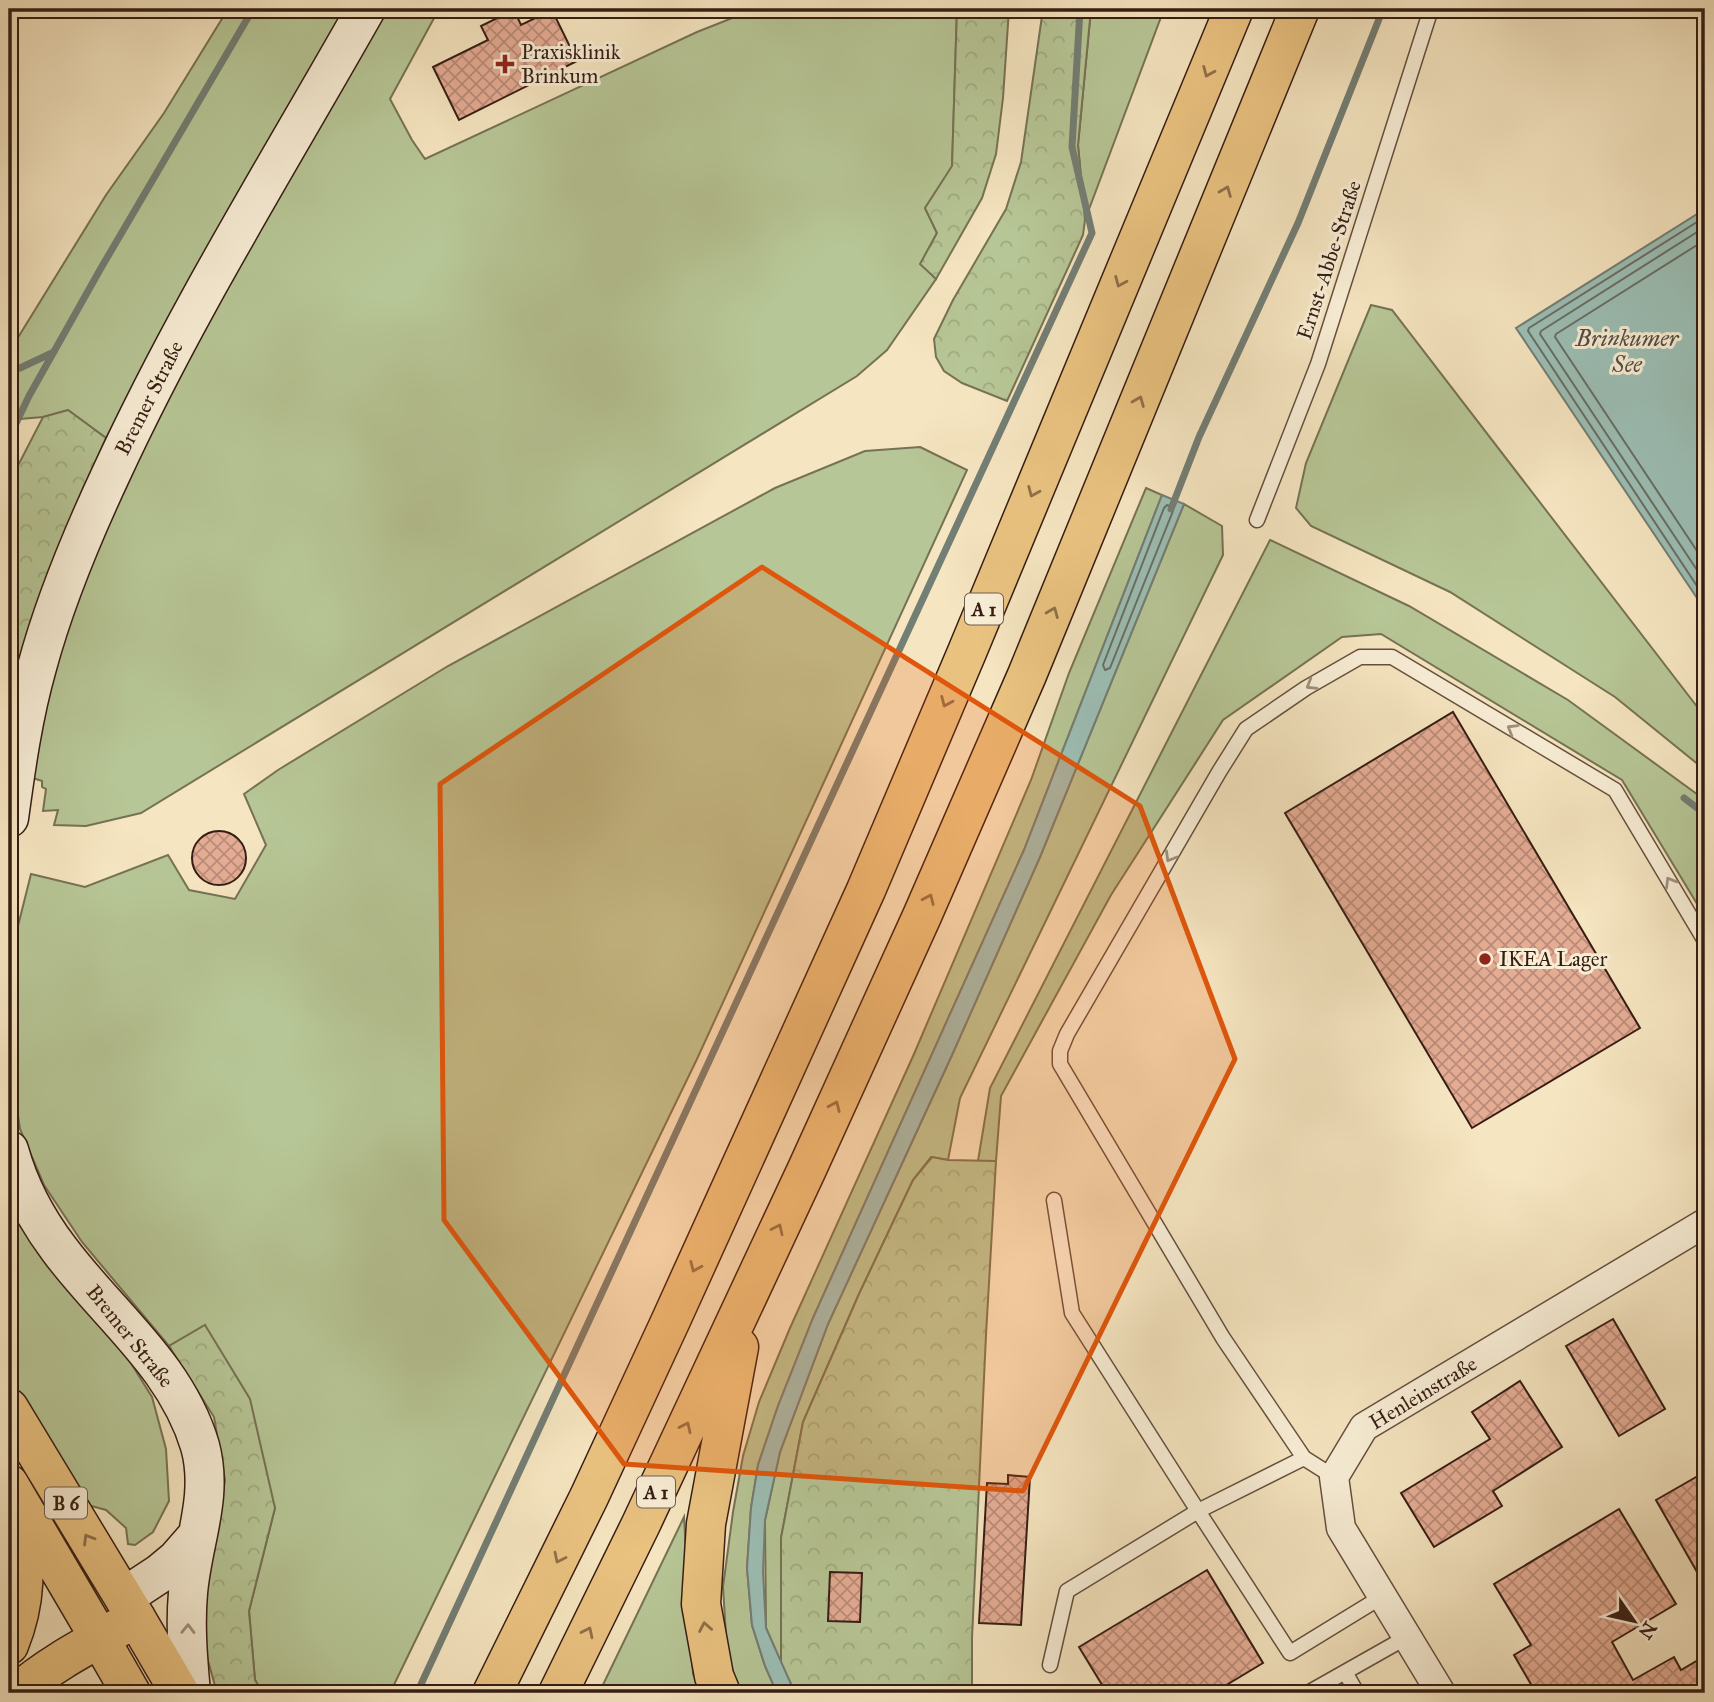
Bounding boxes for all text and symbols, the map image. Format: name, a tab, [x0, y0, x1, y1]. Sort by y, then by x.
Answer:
place label: Praxisklinik Brinkum	[521, 39, 621, 89]
marker: Praxisklinik Brinkum	[495, 54, 515, 74]
one-way arrow	[1202, 65, 1216, 77]
street label: Ernst-Abbe-Straße	[1291, 177, 1367, 343]
one-way arrow	[1217, 186, 1231, 198]
one-way arrow	[1115, 275, 1129, 287]
water label: Brinkumer See	[1575, 324, 1680, 378]
street label: Bremer Straße	[109, 336, 189, 460]
one-way arrow	[1131, 396, 1145, 408]
one-way arrow	[1027, 485, 1041, 497]
road number: A 1	[965, 594, 1003, 624]
one-way arrow	[1045, 606, 1059, 619]
one-way arrow	[1306, 677, 1319, 690]
one-way arrow	[940, 695, 954, 707]
one-way arrow	[1506, 724, 1519, 737]
one-way arrow	[1165, 849, 1178, 862]
one-way arrow	[1665, 877, 1678, 890]
one-way arrow	[921, 894, 935, 906]
place label: IKEA Lager	[1499, 946, 1608, 972]
marker: IKEA Lager	[1477, 951, 1493, 967]
one-way arrow	[827, 1101, 841, 1114]
one-way arrow	[770, 1224, 784, 1236]
one-way arrow	[689, 1260, 703, 1272]
street label: Bremer Straße	[81, 1279, 180, 1393]
street label: Henleinstraße	[1364, 1351, 1482, 1435]
one-way arrow	[678, 1422, 692, 1434]
road number: A 1	[637, 1476, 675, 1508]
road number: B 6	[45, 1488, 87, 1518]
one-way arrow	[84, 1534, 97, 1547]
one-way arrow	[553, 1551, 567, 1563]
north arrow	[1598, 1586, 1668, 1656]
text: N	[1634, 1617, 1662, 1643]
one-way arrow	[699, 1621, 714, 1633]
one-way arrow	[180, 1623, 196, 1634]
one-way arrow	[580, 1627, 594, 1639]

